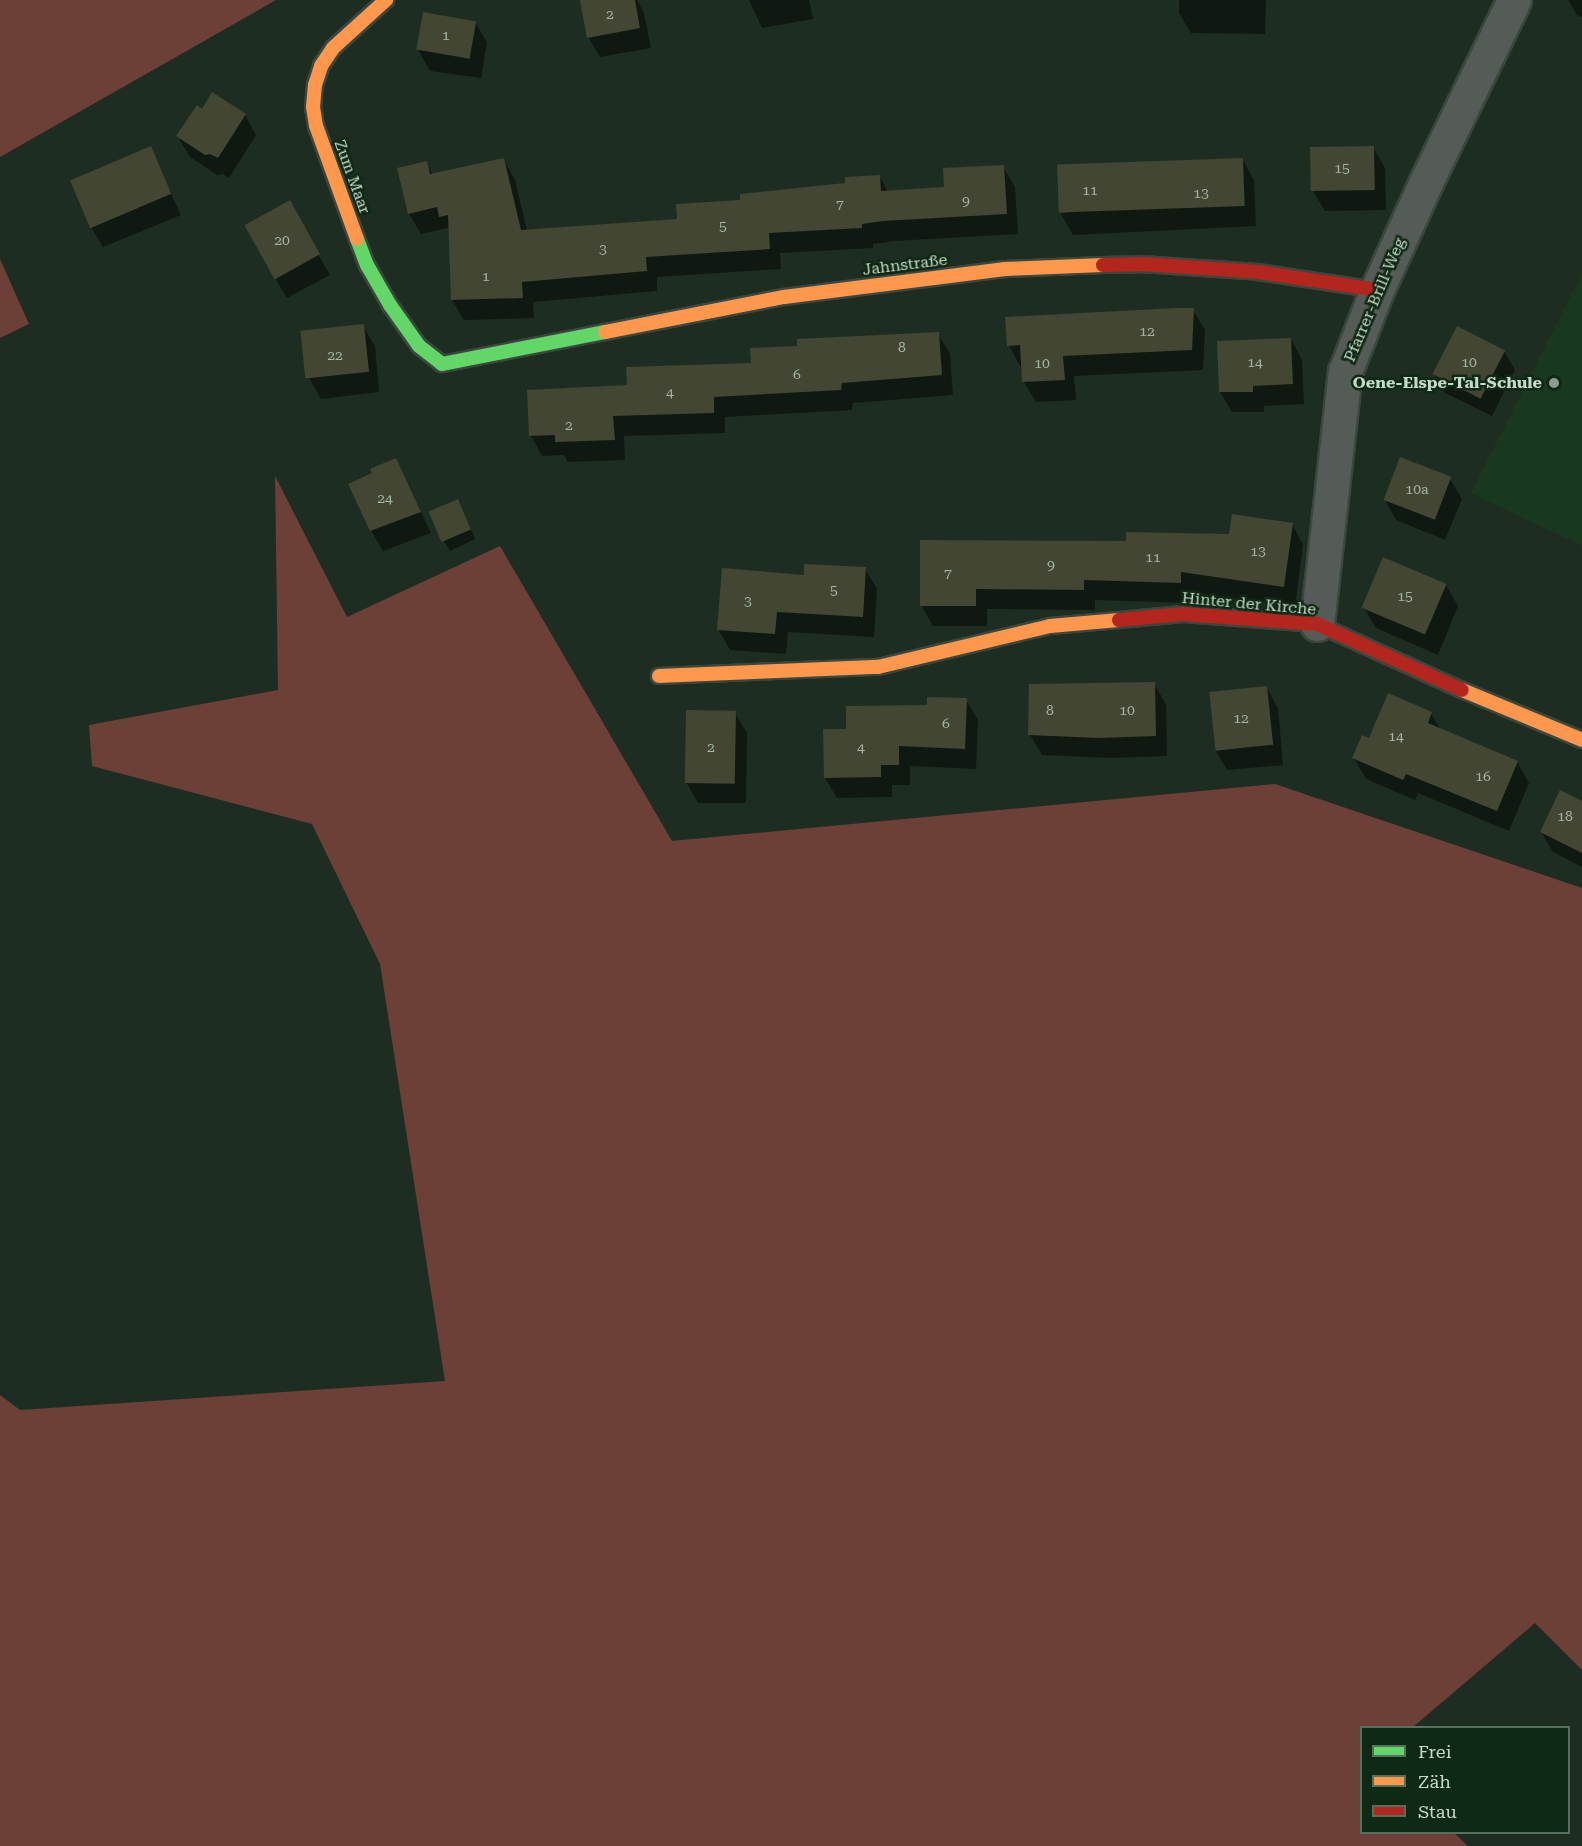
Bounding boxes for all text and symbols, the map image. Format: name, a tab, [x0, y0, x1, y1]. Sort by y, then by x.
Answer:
house number: 2	[606, 6, 614, 22]
house number: 1	[442, 27, 450, 43]
street label: Zum Maar	[330, 137, 374, 217]
house number: 15	[1334, 160, 1350, 176]
house number: 11	[1082, 182, 1098, 198]
house number: 13	[1193, 185, 1209, 201]
house number: 9	[962, 193, 970, 209]
house number: 7	[836, 196, 844, 212]
house number: 5	[719, 218, 727, 234]
house number: 20	[274, 232, 290, 248]
street label: Pfarrer-Brill-Weg	[1340, 235, 1410, 365]
house number: 3	[599, 241, 607, 257]
street label: Jahnstraße	[861, 250, 949, 280]
house number: 1	[482, 268, 490, 284]
house number: 12	[1139, 323, 1155, 339]
house number: 8	[898, 339, 906, 355]
house number: 22	[327, 347, 343, 363]
house number: 14	[1247, 354, 1263, 370]
house number: 10	[1461, 354, 1477, 370]
house number: 10	[1034, 355, 1050, 371]
house number: 6	[793, 366, 801, 382]
place label: Oene-Elspe-Tal-Schule	[1353, 373, 1542, 393]
marker: Oene-Elspe-Tal-Schule	[1547, 376, 1561, 390]
house number: 4	[666, 384, 674, 400]
house number: 2	[565, 417, 573, 433]
house number: 10a	[1405, 481, 1429, 497]
house number: 24	[377, 490, 393, 506]
house number: 13	[1250, 543, 1266, 559]
house number: 11	[1145, 549, 1161, 565]
house number: 9	[1047, 557, 1055, 573]
house number: 7	[944, 565, 952, 581]
house number: 5	[830, 582, 838, 598]
house number: 15	[1397, 588, 1413, 604]
street label: Hinter der Kirche	[1181, 589, 1317, 619]
house number: 3	[744, 593, 752, 609]
house number: 8	[1046, 702, 1054, 718]
house number: 10	[1119, 702, 1135, 718]
house number: 12	[1233, 710, 1249, 726]
house number: 6	[942, 715, 950, 731]
house number: 14	[1388, 728, 1404, 744]
house number: 2	[707, 739, 715, 755]
house number: 4	[857, 739, 865, 755]
house number: 16	[1475, 768, 1491, 784]
house number: 18	[1557, 808, 1573, 824]
legend	[1360, 1726, 1570, 1834]
text: Frei	[1418, 1741, 1451, 1762]
text: Zäh	[1418, 1771, 1451, 1792]
text: Stau	[1418, 1801, 1457, 1822]

